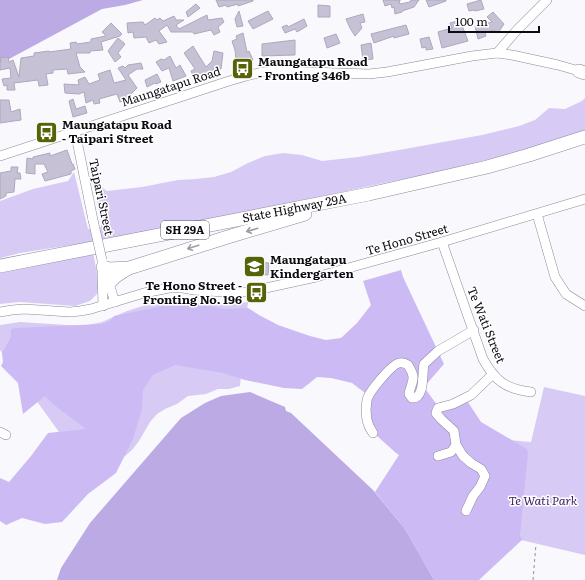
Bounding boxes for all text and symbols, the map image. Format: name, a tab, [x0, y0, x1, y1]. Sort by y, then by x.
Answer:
scale bar	[449, 8, 539, 34]
text: 100 m	[455, 12, 488, 30]
place label: Maungatapu Road - Fronting 346b	[258, 52, 368, 84]
bus stop icon: Maungatapu Road - Fronting 346b	[230, 56, 256, 82]
street label: Maungatapu Road	[119, 61, 223, 111]
place label: Maungatapu Road - Taipari Street	[62, 115, 172, 147]
bus stop icon: Maungatapu Road - Taipari Street	[33, 119, 59, 145]
street label: Taipari Street	[85, 156, 119, 237]
street label: State Highway 29A	[240, 189, 348, 227]
street label: Te Hono Street	[363, 219, 450, 259]
road number: SH 29A	[161, 221, 209, 239]
one-way arrow	[246, 226, 259, 234]
one-way arrow	[188, 244, 200, 252]
place label: Maungatapu Kindergarten	[270, 250, 354, 282]
school or university icon: Maungatapu Kindergarten	[242, 254, 268, 280]
place label: Te Hono Street - Fronting No. 196	[143, 276, 242, 308]
bus stop icon: Te Hono Street - Fronting No. 196	[244, 280, 270, 306]
street label: Te Wati Street	[463, 284, 511, 366]
park label: Te Wati Park	[509, 491, 578, 509]

